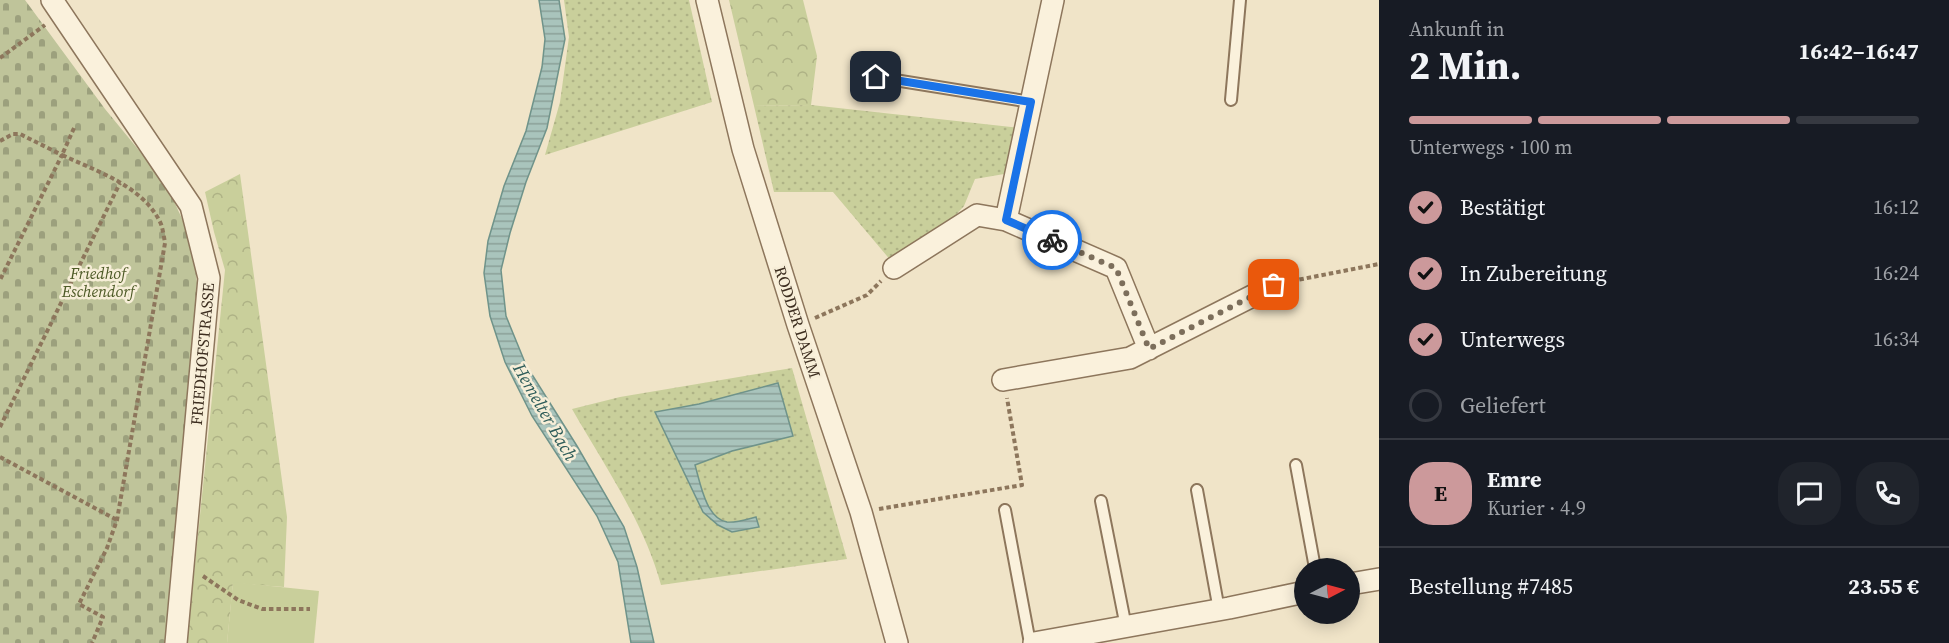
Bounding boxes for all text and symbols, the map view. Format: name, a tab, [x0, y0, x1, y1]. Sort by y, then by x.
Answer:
text: Ankunft in	[1409, 15, 1505, 43]
text: 16:42–16:47	[1799, 36, 1919, 66]
text: 2 Min.	[1409, 39, 1521, 92]
pin	[850, 51, 901, 102]
icon: home	[859, 60, 892, 93]
text: Unterwegs · 100 m	[1409, 133, 1572, 161]
icon: check	[1409, 191, 1442, 224]
text: Bestätigt	[1460, 192, 1545, 222]
text: 16:12	[1873, 193, 1919, 221]
courier	[1022, 210, 1082, 270]
icon: bike	[1036, 224, 1069, 257]
icon: check	[1409, 257, 1442, 290]
text: In Zubereitung	[1460, 258, 1607, 288]
pin	[1248, 259, 1299, 310]
text: 16:24	[1873, 259, 1919, 287]
park label: Friedhof Eschendorf	[61, 262, 138, 302]
street label: RODDER DAMM	[770, 263, 826, 381]
icon: bag	[1257, 268, 1290, 301]
street label: FRIEDHOFSTRASSE	[185, 281, 219, 426]
icon: check	[1409, 323, 1442, 356]
text: Unterwegs	[1460, 324, 1565, 354]
text: 16:34	[1873, 325, 1919, 353]
water label: Hemelter Bach	[507, 357, 584, 466]
text: Geliefert	[1460, 390, 1546, 420]
button: chat	[1778, 462, 1841, 525]
button: phone	[1856, 462, 1919, 525]
text: Emre	[1487, 464, 1541, 494]
text: E	[1434, 478, 1447, 508]
text: Kurier · 4.9	[1487, 494, 1586, 522]
north arrow	[1294, 558, 1360, 624]
map controls	[1294, 558, 1360, 624]
text: Bestellung #7485	[1409, 571, 1573, 601]
text: 23.55 €	[1848, 571, 1919, 601]

